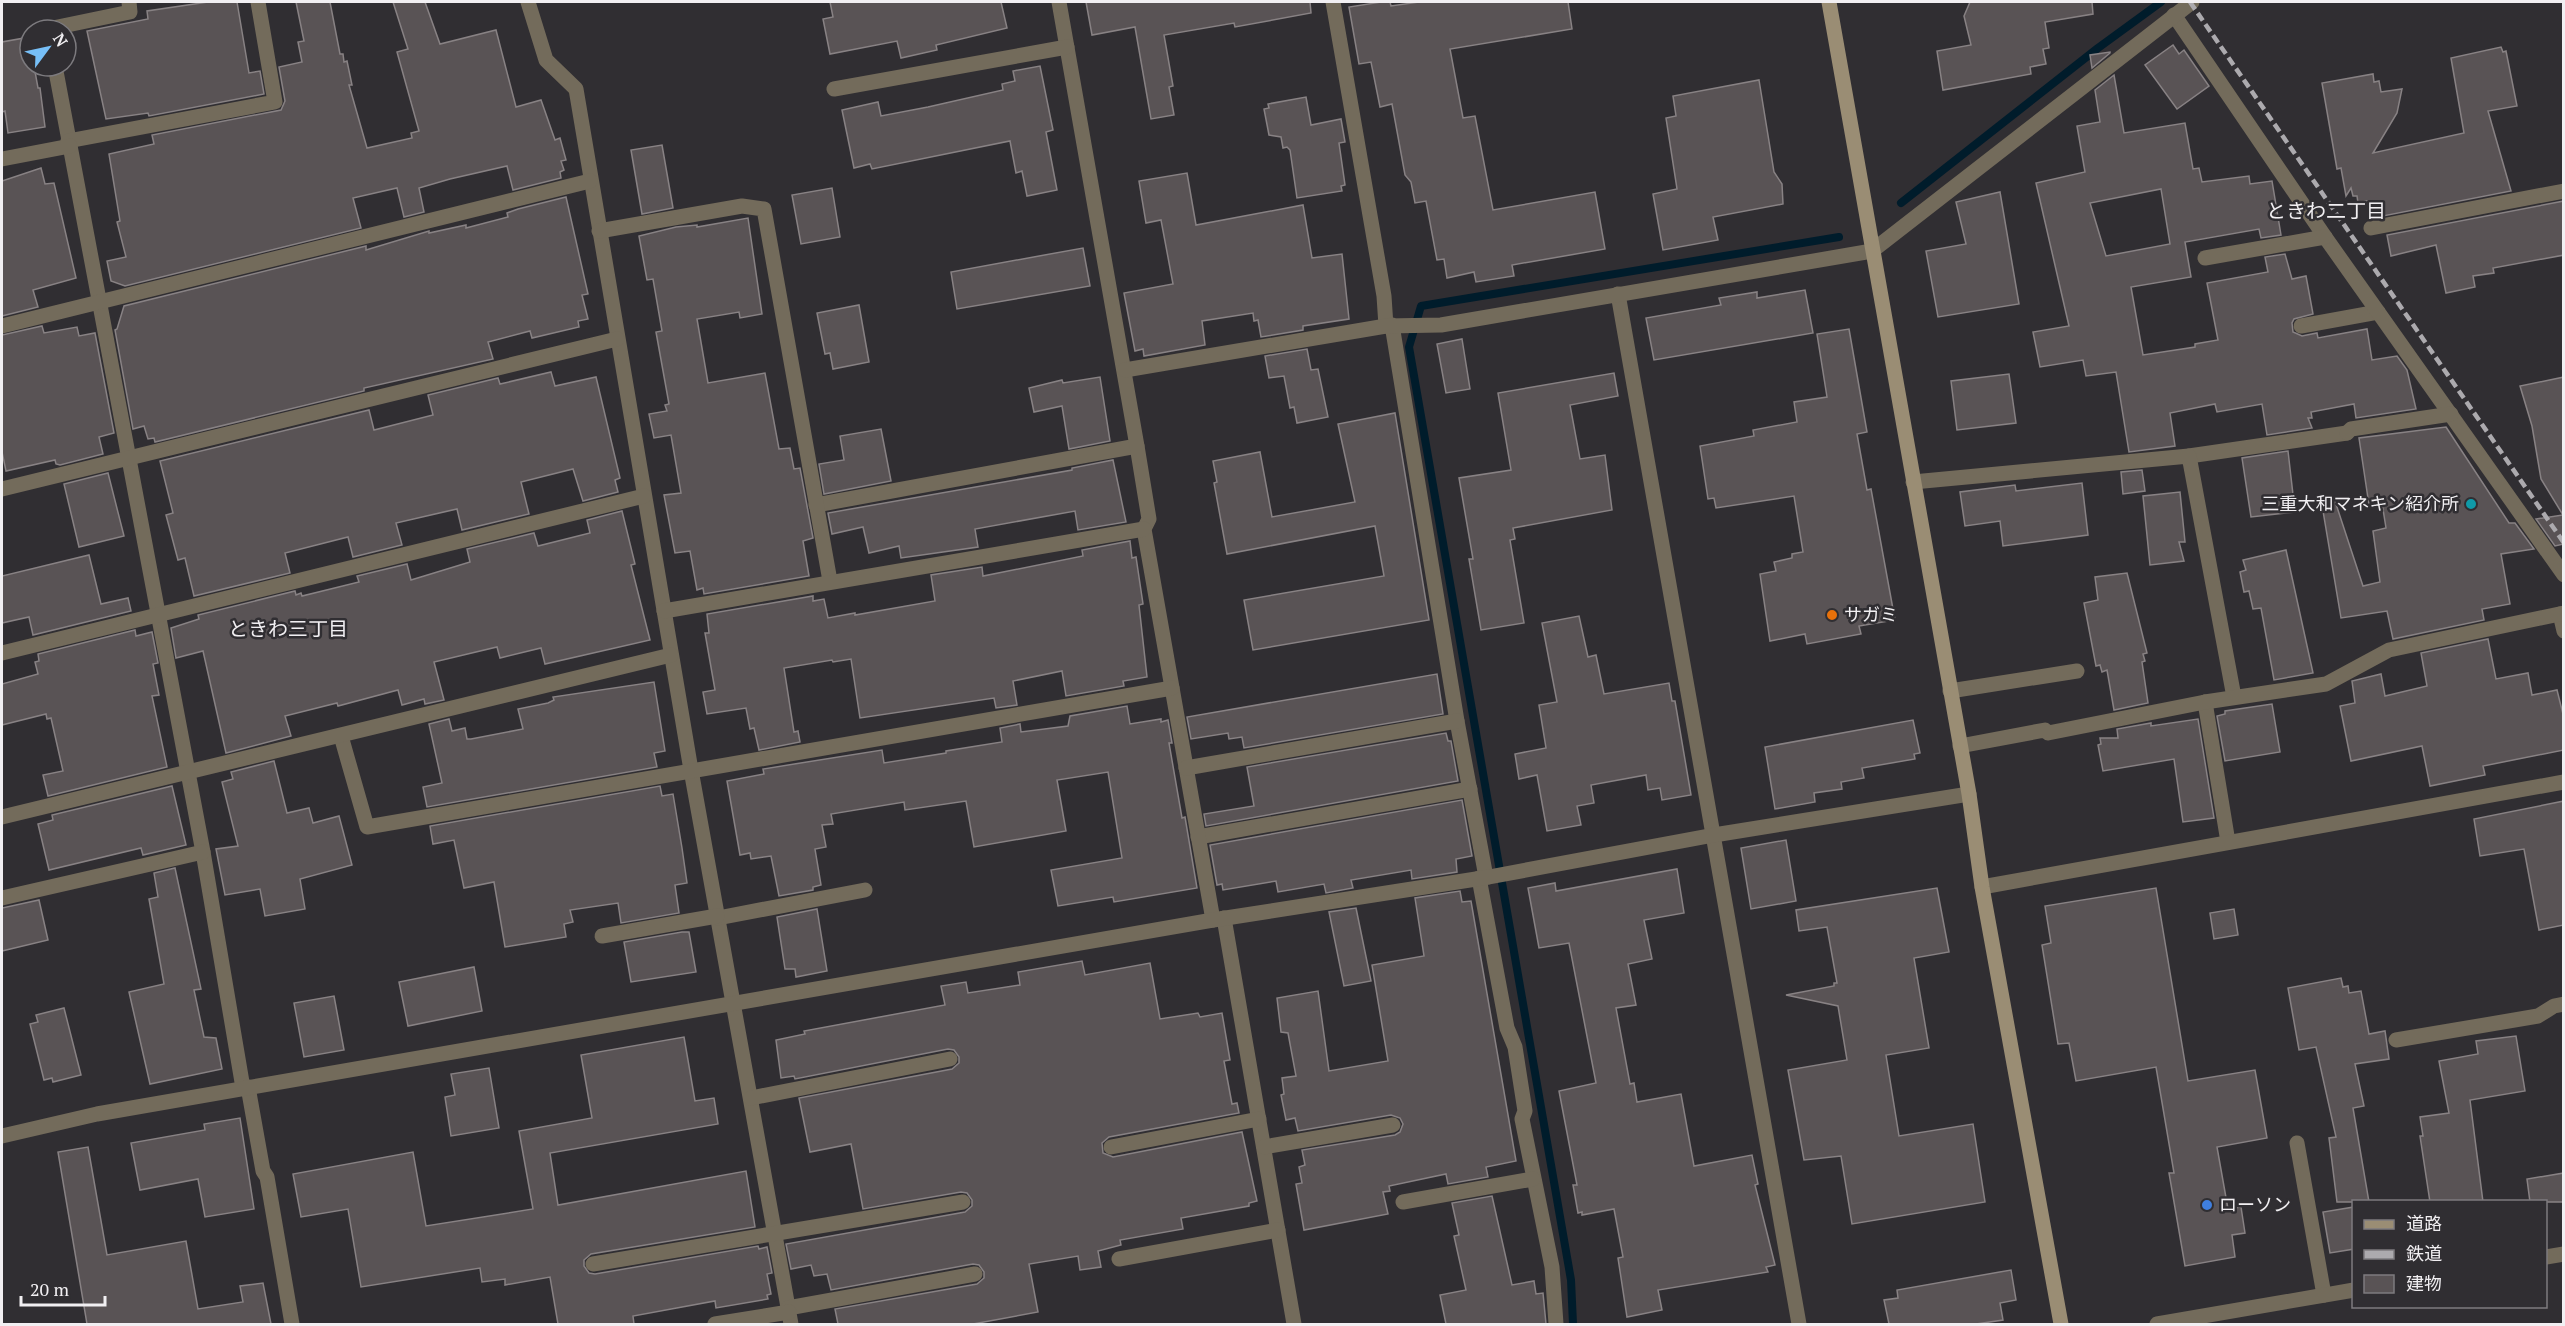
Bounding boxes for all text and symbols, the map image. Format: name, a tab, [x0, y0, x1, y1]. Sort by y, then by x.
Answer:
north arrow	[18, 18, 78, 78]
text: N	[48, 29, 73, 51]
district label: ときわ二丁目	[2266, 197, 2386, 224]
place label: 三重大和マネキン紹介所	[2262, 491, 2459, 515]
marker: 三重大和マネキン紹介所	[2464, 497, 2478, 511]
place label: サガミ	[1844, 602, 1898, 626]
marker: サガミ	[1825, 608, 1839, 622]
district label: ときわ三丁目	[228, 615, 348, 642]
place label: ローソン	[2219, 1192, 2291, 1216]
marker: ローソン	[2200, 1198, 2214, 1212]
legend	[2352, 1200, 2547, 1308]
text: 道路	[2406, 1211, 2442, 1235]
text: 鉄道	[2406, 1241, 2442, 1265]
scale bar	[21, 1269, 105, 1307]
text: 建物	[2406, 1271, 2442, 1295]
text: 20 m	[30, 1277, 70, 1301]

